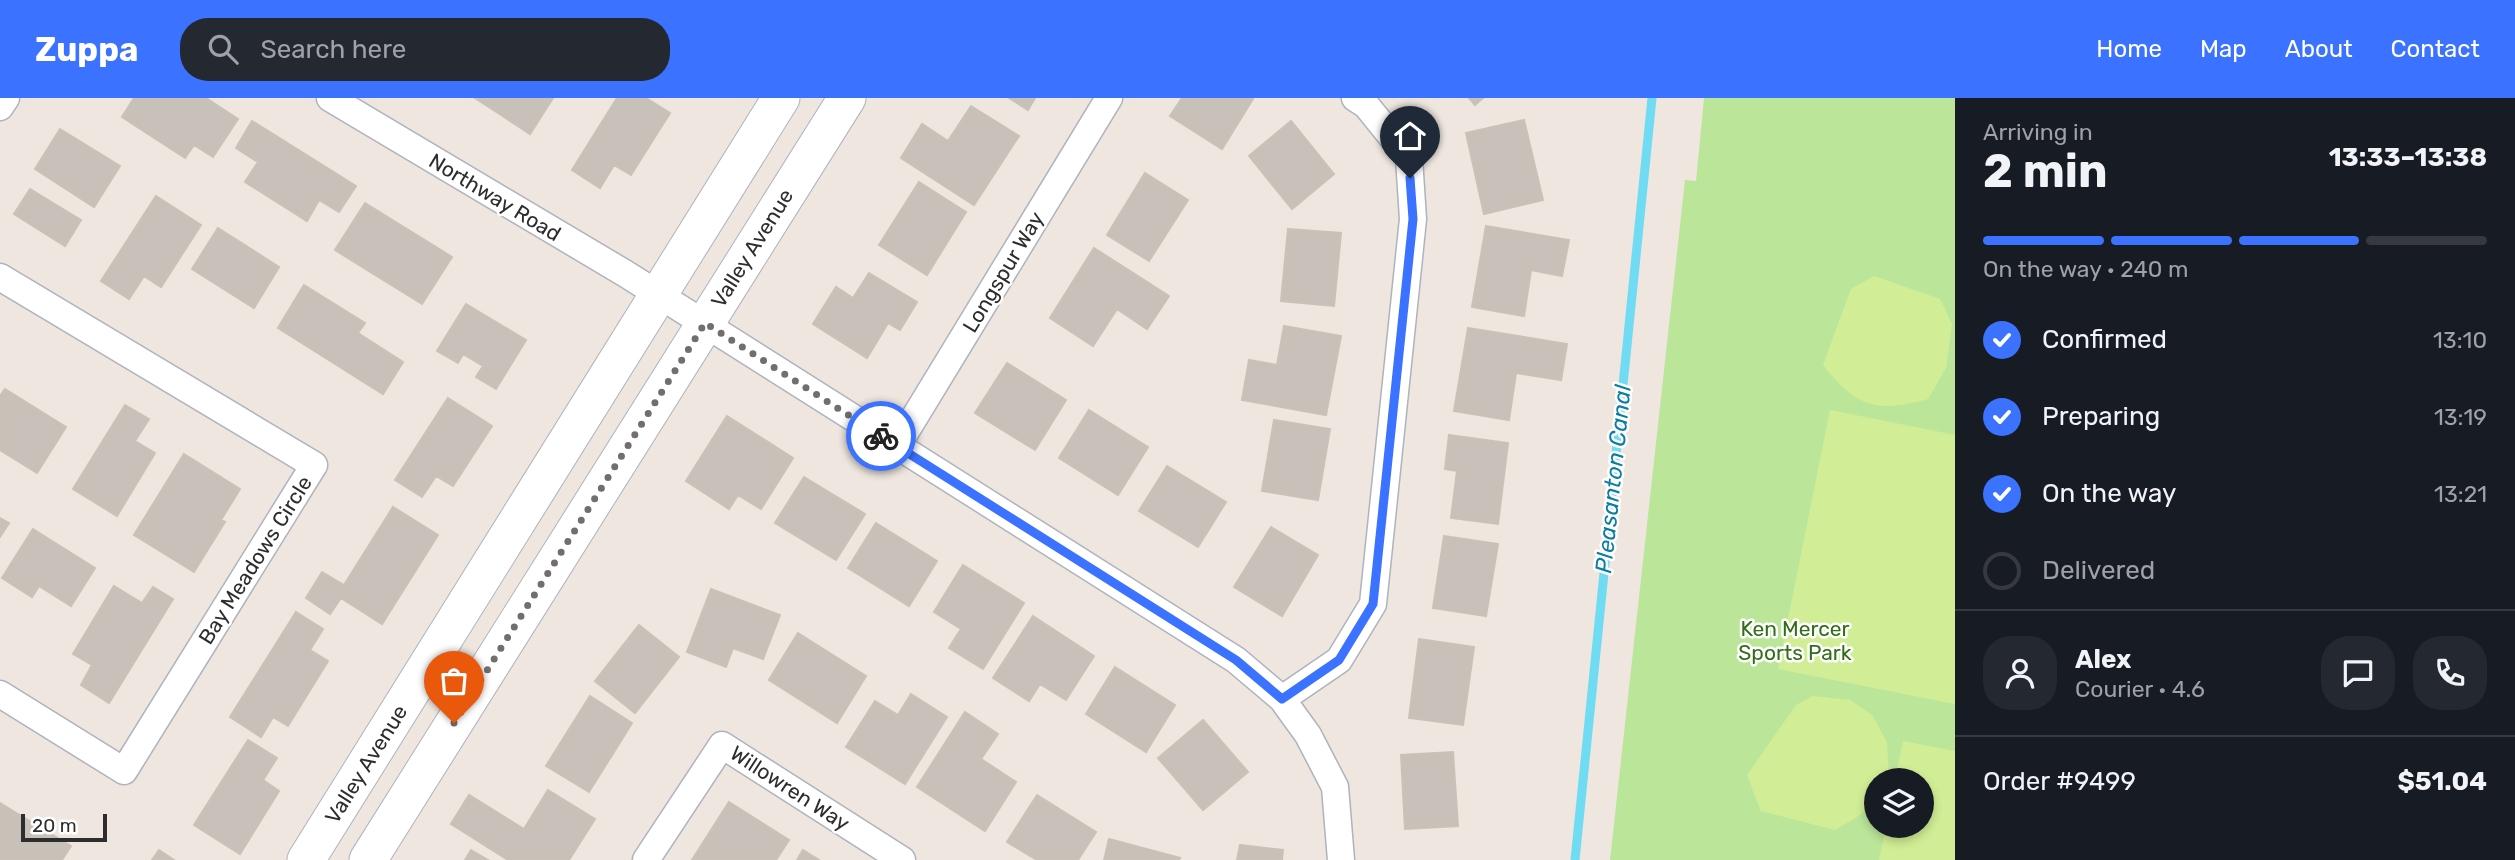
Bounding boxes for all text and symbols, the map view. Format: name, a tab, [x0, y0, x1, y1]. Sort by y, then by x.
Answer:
search box	[180, 18, 670, 81]
text: Zuppa	[35, 30, 138, 69]
icon: search	[204, 30, 242, 68]
text: Search here	[260, 34, 406, 65]
text: Home	[2096, 35, 2162, 63]
text: Map	[2200, 35, 2247, 63]
text: About	[2285, 35, 2353, 63]
text: Contact	[2391, 35, 2480, 63]
pin	[1380, 106, 1440, 178]
icon: home	[1391, 117, 1429, 155]
text: Arriving in	[1983, 118, 2093, 146]
text: 13:33–13:38	[2329, 142, 2487, 173]
text: 2 min	[1983, 144, 2108, 199]
street label: Northway Road	[425, 148, 565, 246]
street label: Valley Avenue	[706, 184, 798, 312]
street label: Longspur Way	[957, 207, 1049, 337]
text: On the way · 240 m	[1983, 255, 2188, 283]
icon: check	[1983, 321, 2021, 359]
text: Confirmed	[2042, 324, 2167, 355]
text: 13:10	[2433, 326, 2487, 354]
water label: Pleasanton Canal	[1589, 383, 1637, 575]
icon: check	[1983, 398, 2021, 436]
courier	[846, 401, 916, 471]
text: Preparing	[2042, 401, 2160, 432]
text: 13:19	[2434, 403, 2487, 431]
icon: bike	[862, 417, 900, 455]
street label: Bay Meadows Circle	[193, 471, 317, 649]
icon: check	[1983, 475, 2021, 513]
text: On the way	[2042, 478, 2176, 509]
text: 13:21	[2434, 480, 2487, 508]
text: Delivered	[2042, 555, 2155, 586]
park label: Ken Mercer Sports Park	[1738, 616, 1852, 665]
button: person	[1983, 636, 2057, 710]
button: chat	[2321, 636, 2395, 710]
button: phone	[2413, 636, 2487, 710]
text: Alex	[2075, 644, 2131, 675]
pin	[424, 651, 484, 723]
icon: bag	[435, 662, 473, 700]
text: Courier · 4.6	[2075, 675, 2205, 703]
street label: Valley Avenue	[320, 700, 412, 828]
street label: Willowren Way	[726, 740, 855, 836]
text: Order #9499	[1983, 766, 2136, 797]
text: $51.04	[2397, 766, 2487, 797]
map controls	[1864, 768, 1934, 838]
button: layers	[1864, 768, 1934, 838]
scale bar	[21, 811, 107, 843]
text: 20 m	[32, 814, 77, 837]

